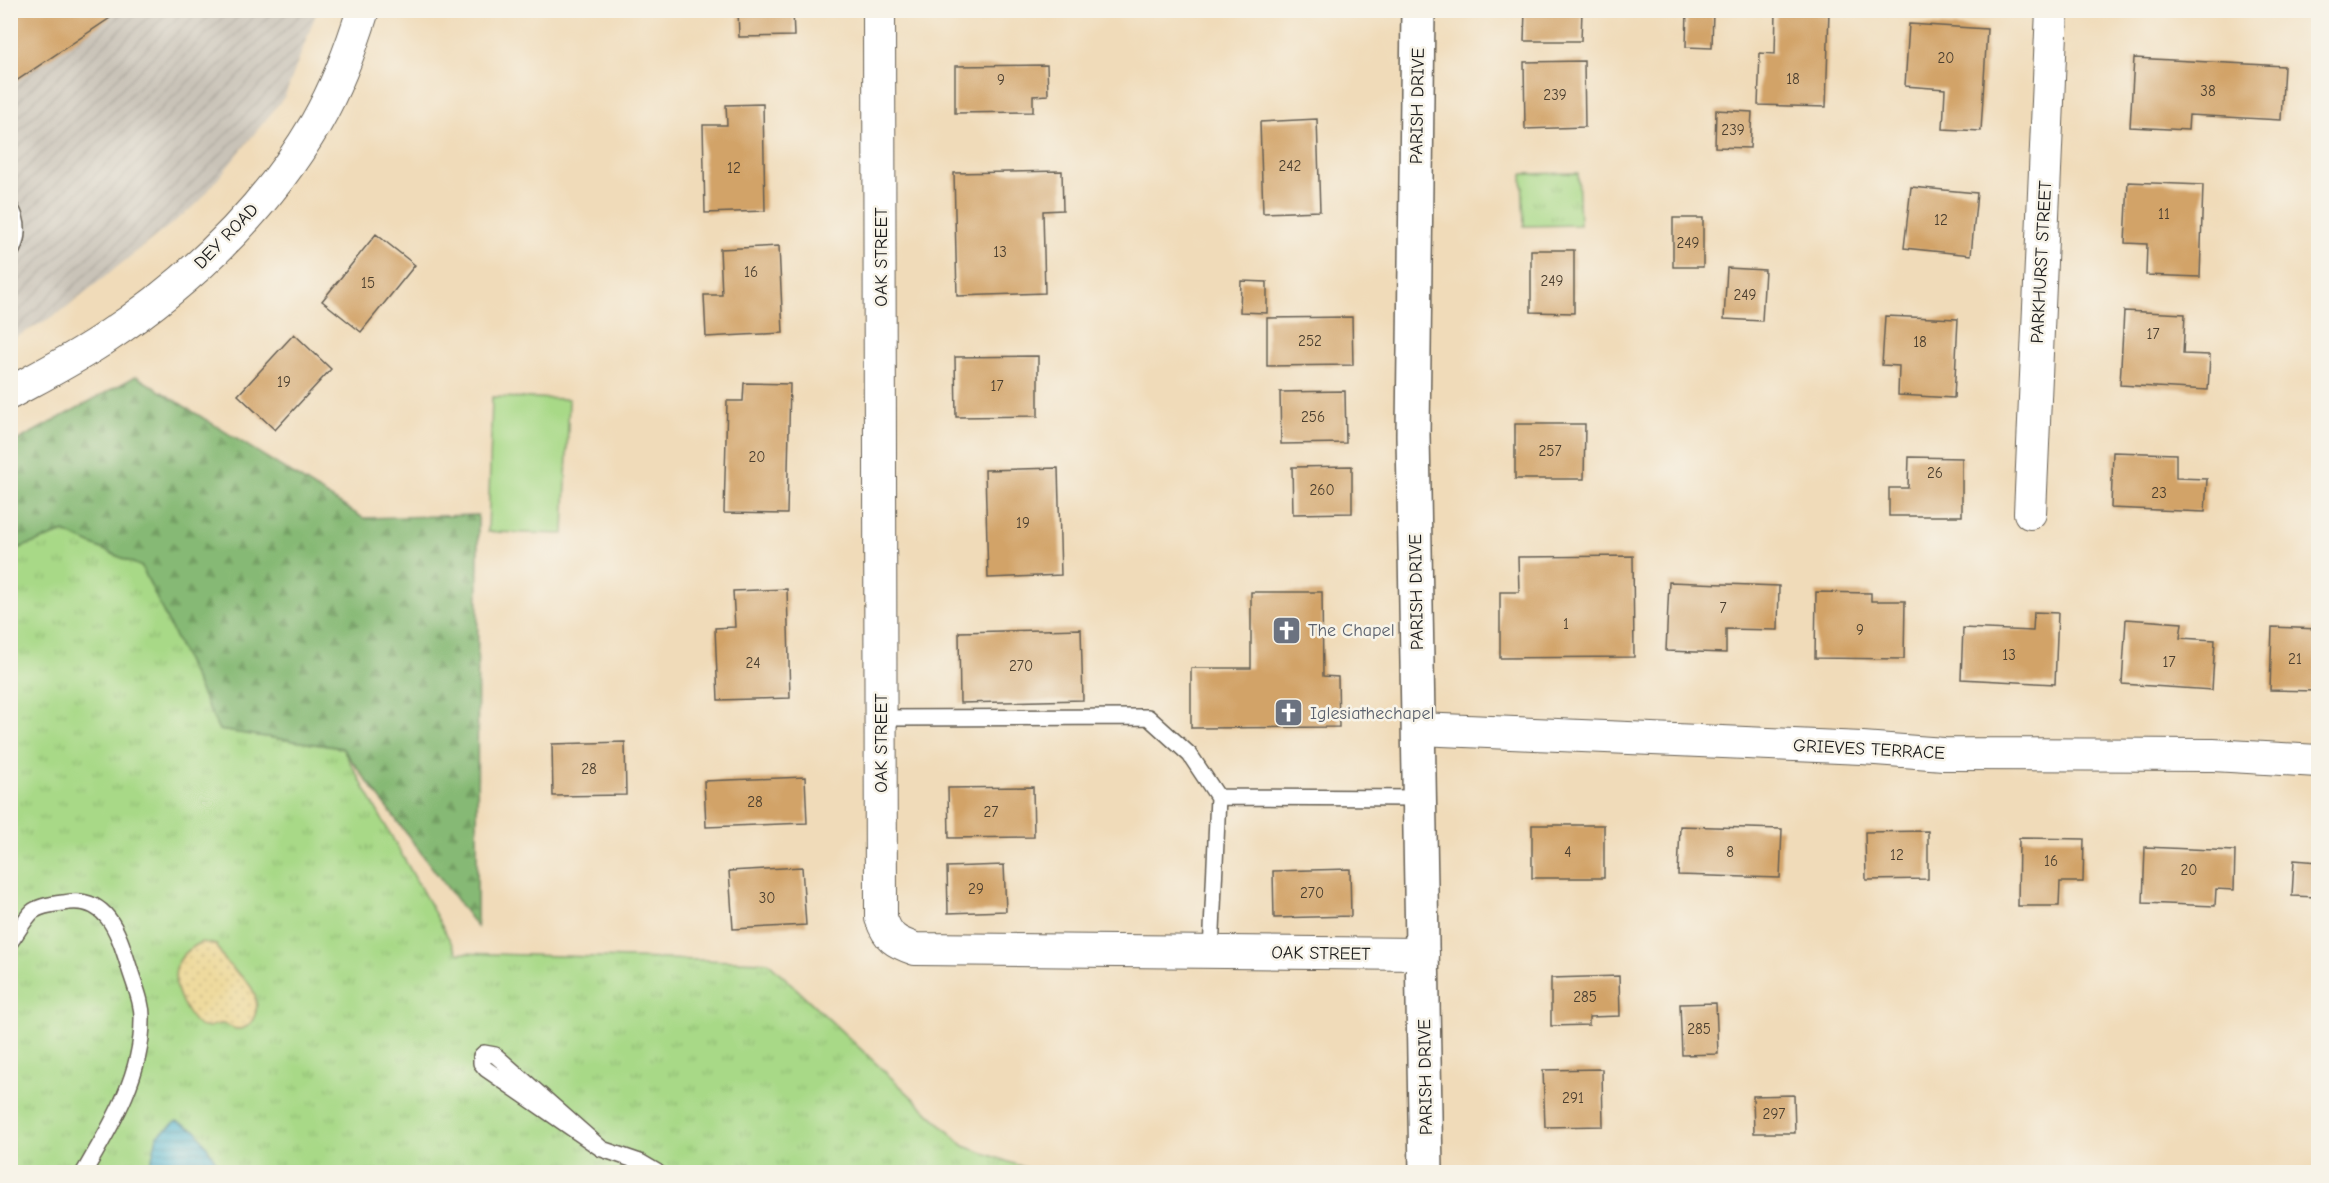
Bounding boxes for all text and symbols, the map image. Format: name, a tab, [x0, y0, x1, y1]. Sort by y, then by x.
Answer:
street label: PARISH DRIVE	[1406, 48, 1429, 164]
house number: 20	[1938, 49, 1954, 67]
house number: 18	[1786, 70, 1800, 88]
house number: 9	[997, 71, 1005, 89]
house number: 38	[2200, 82, 2216, 100]
house number: 239	[1543, 86, 1567, 104]
house number: 239	[1721, 121, 1745, 139]
house number: 242	[1279, 157, 1301, 175]
house number: 12	[727, 159, 741, 177]
street label: PARKHURST STREET	[2027, 179, 2056, 344]
street label: DEY ROAD	[190, 199, 263, 273]
house number: 11	[2158, 205, 2170, 223]
street label: OAK STREET	[871, 207, 892, 307]
house number: 12	[1934, 211, 1948, 229]
house number: 249	[1677, 234, 1700, 252]
house number: 13	[993, 243, 1007, 261]
house number: 16	[744, 263, 758, 281]
house number: 249	[1541, 272, 1564, 290]
house number: 15	[361, 274, 375, 292]
house number: 249	[1734, 286, 1757, 304]
house number: 17	[2146, 325, 2160, 343]
house number: 252	[1298, 332, 1322, 350]
house number: 18	[1913, 333, 1927, 351]
house number: 19	[277, 373, 291, 391]
house number: 17	[990, 377, 1004, 395]
house number: 256	[1301, 408, 1325, 426]
house number: 257	[1538, 442, 1562, 460]
house number: 20	[749, 448, 765, 466]
house number: 26	[1927, 464, 1943, 482]
house number: 260	[1309, 481, 1335, 499]
house number: 23	[2151, 484, 2167, 502]
house number: 19	[1016, 514, 1030, 532]
street label: PARISH DRIVE	[1405, 534, 1428, 650]
house number: 7	[1719, 599, 1727, 617]
church icon: The Chapel	[1271, 614, 1303, 646]
house number: 1	[1563, 615, 1569, 633]
place label: The Chapel	[1308, 620, 1395, 641]
house number: 9	[1856, 621, 1864, 639]
house number: 13	[2002, 646, 2016, 664]
house number: 21	[2288, 650, 2302, 668]
house number: 17	[2162, 653, 2176, 671]
house number: 24	[745, 654, 761, 672]
house number: 270	[1009, 657, 1033, 675]
street label: OAK STREET	[871, 693, 892, 793]
church icon: Iglesiathechapel	[1273, 697, 1305, 729]
place label: Iglesiathechapel	[1310, 703, 1434, 724]
street label: GRIEVES TERRACE	[1793, 735, 1946, 764]
house number: 28	[581, 760, 597, 778]
house number: 28	[747, 793, 763, 811]
house number: 27	[984, 803, 998, 821]
house number: 4	[1564, 843, 1572, 861]
house number: 8	[1726, 843, 1734, 861]
house number: 12	[1890, 846, 1904, 864]
house number: 16	[2044, 852, 2058, 870]
house number: 20	[2181, 861, 2197, 879]
house number: 29	[968, 880, 984, 898]
house number: 270	[1300, 884, 1324, 902]
house number: 30	[759, 889, 775, 907]
street label: OAK STREET	[1271, 942, 1371, 965]
house number: 285	[1573, 988, 1597, 1006]
street label: PARISH DRIVE	[1414, 1019, 1437, 1135]
house number: 285	[1687, 1020, 1711, 1038]
house number: 291	[1562, 1089, 1584, 1107]
house number: 297	[1763, 1105, 1785, 1123]

